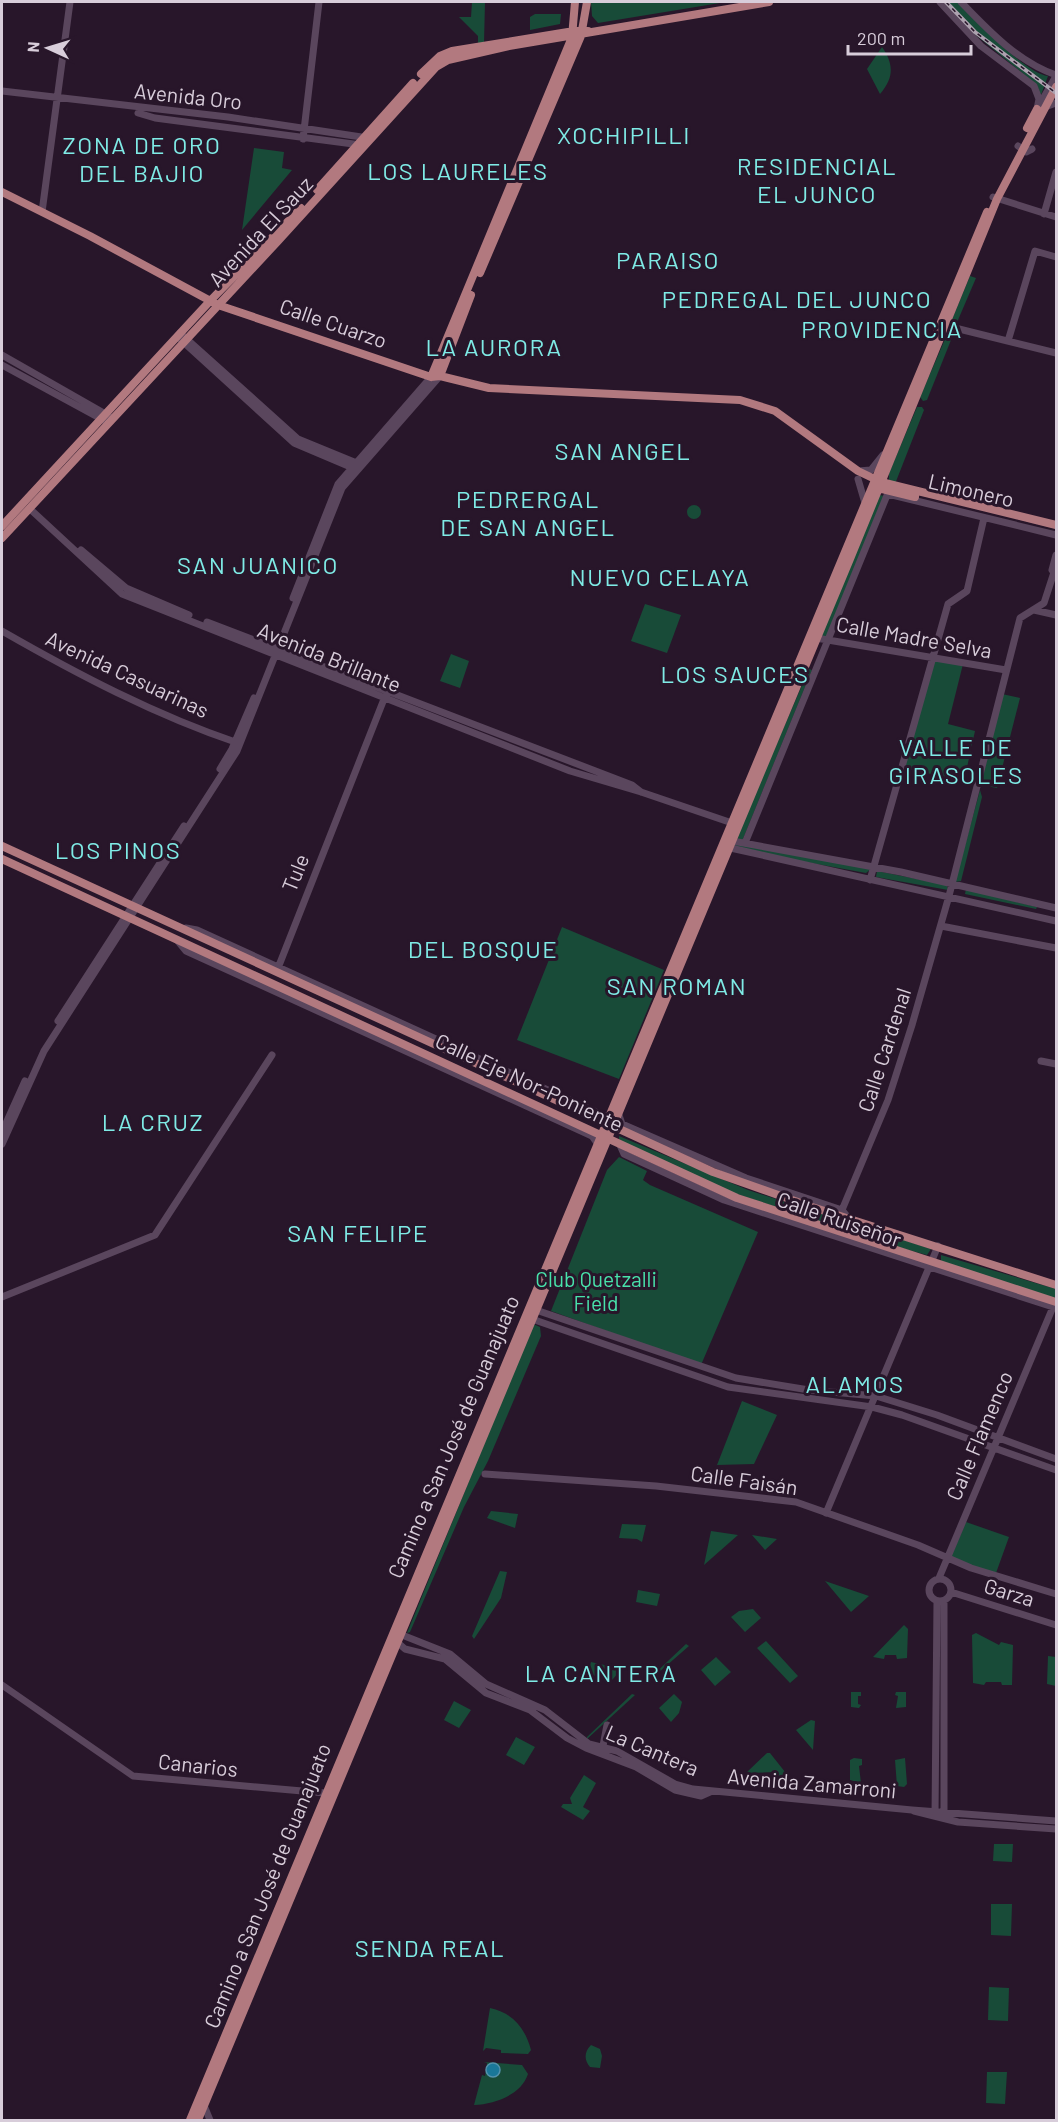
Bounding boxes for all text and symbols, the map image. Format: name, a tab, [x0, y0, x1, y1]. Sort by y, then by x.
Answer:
north arrow	[18, 18, 78, 78]
scale bar	[848, 18, 971, 56]
text: 200 m	[857, 27, 905, 49]
text: N	[23, 41, 42, 53]
street label: Avenida Oro	[133, 77, 243, 114]
district label: XOCHIPILLI	[557, 120, 691, 149]
district label: ZONA DE ORO DEL BAJIO	[63, 130, 221, 187]
district label: RESIDENCIAL EL JUNCO	[737, 151, 897, 208]
district label: LOS LAURELES	[367, 156, 549, 185]
street label: Avenida El Sauz	[203, 171, 317, 291]
district label: PARAISO	[616, 245, 720, 274]
district label: PEDREGAL DEL JUNCO	[662, 284, 932, 313]
street label: Calle Cuarzo	[277, 293, 390, 353]
district label: PROVIDENCIA	[801, 314, 963, 343]
district label: LA AURORA	[425, 332, 563, 361]
district label: SAN ANGEL	[555, 436, 691, 465]
street label: Limonero	[926, 468, 1017, 512]
district label: PEDRERGAL DE SAN ANGEL	[440, 484, 616, 541]
district label: SAN JUANICO	[177, 550, 339, 579]
district label: NUEVO CELAYA	[570, 562, 750, 591]
street label: Calle Madre Selva	[835, 611, 994, 662]
street label: Avenida Brillante	[254, 616, 405, 697]
street label: Avenida Casuarinas	[42, 625, 213, 722]
district label: LOS SAUCES	[660, 659, 810, 688]
district label: VALLE DE GIRASOLES	[889, 732, 1023, 789]
district label: LOS PINOS	[55, 835, 181, 864]
street label: Tule	[276, 850, 313, 895]
district label: DEL BOSQUE	[408, 934, 558, 963]
district label: SAN ROMAN	[607, 971, 747, 1000]
street label: Calle Cardenal	[852, 984, 915, 1115]
street label: Calle Eje Nor-Poniente	[432, 1027, 627, 1136]
district label: LA CRUZ	[102, 1107, 204, 1136]
street label: Calle Ruiseñor	[774, 1186, 905, 1252]
district label: SAN FELIPE	[287, 1218, 429, 1247]
park label: Club Quetzalli Field	[535, 1266, 657, 1315]
street label: Camino a San José de Guanajuato	[382, 1291, 524, 1582]
street label: Calle Flamenco	[940, 1367, 1017, 1504]
district label: ALAMOS	[806, 1369, 904, 1398]
street label: Calle Faisán	[689, 1460, 799, 1499]
street label: Garza	[981, 1572, 1038, 1611]
district label: LA CANTERA	[525, 1658, 677, 1687]
street label: La Cantera	[602, 1719, 703, 1780]
street label: Camino a San José de Guanajuato	[198, 1739, 335, 2031]
street label: Canarios	[157, 1748, 239, 1781]
street label: Avenida Zamarroni	[727, 1763, 898, 1802]
district label: SENDA REAL	[355, 1933, 505, 1962]

